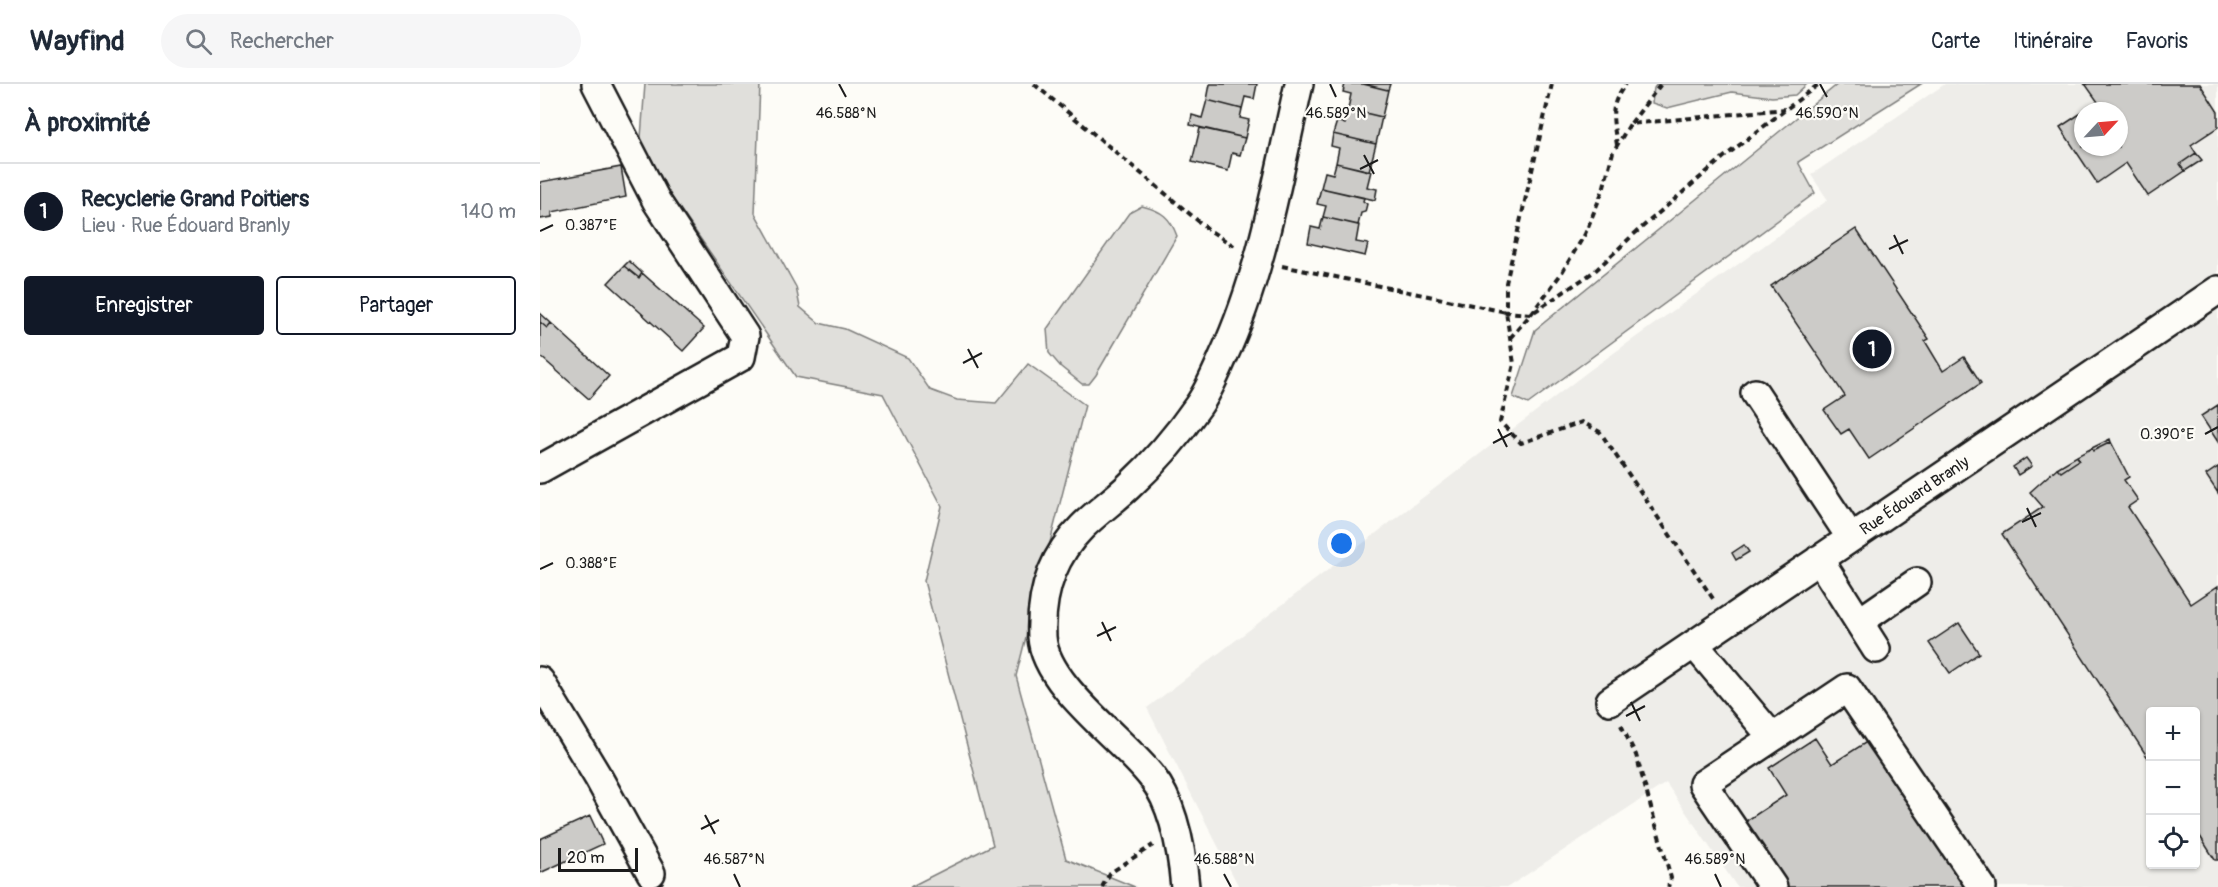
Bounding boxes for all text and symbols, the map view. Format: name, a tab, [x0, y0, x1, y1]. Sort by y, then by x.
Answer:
search box	[161, 14, 581, 68]
text: Wayfind	[30, 24, 125, 59]
icon: search	[182, 25, 215, 58]
text: Rechercher	[230, 27, 334, 55]
text: Carte	[1931, 28, 1980, 55]
text: Itinéraire	[2013, 28, 2093, 55]
text: Favoris	[2126, 28, 2188, 55]
north arrow	[2074, 102, 2128, 156]
text: 46.588°N	[816, 104, 876, 123]
text: 46.589°N	[1306, 104, 1366, 123]
text: 46.590°N	[1795, 104, 1859, 123]
text: À proximité	[24, 107, 151, 139]
text: Recyclerie Grand Poitiers	[81, 185, 309, 213]
text: 1	[40, 199, 47, 224]
text: 140 m	[461, 199, 516, 224]
text: Lieu · Rue Édouard Branly	[81, 213, 290, 238]
text: 0.387°E	[565, 216, 617, 235]
button: Enregistrer	[24, 276, 264, 335]
button: Partager	[276, 276, 516, 335]
pin: 1	[1852, 326, 1892, 372]
text: 0.390°E	[2140, 425, 2194, 444]
street label: Rue Édouard Branly	[1856, 452, 1973, 540]
your location	[1327, 529, 1356, 558]
text: 0.388°E	[565, 554, 617, 573]
map controls	[2146, 707, 2200, 869]
button: +	[2146, 707, 2200, 761]
button: −	[2146, 761, 2200, 815]
button: locate	[2146, 815, 2200, 869]
scale bar	[558, 845, 638, 872]
text: 20 m	[567, 848, 605, 868]
text: 46.587°N	[703, 850, 765, 869]
text: 46.588°N	[1194, 850, 1254, 869]
text: 46.589°N	[1685, 850, 1745, 869]

